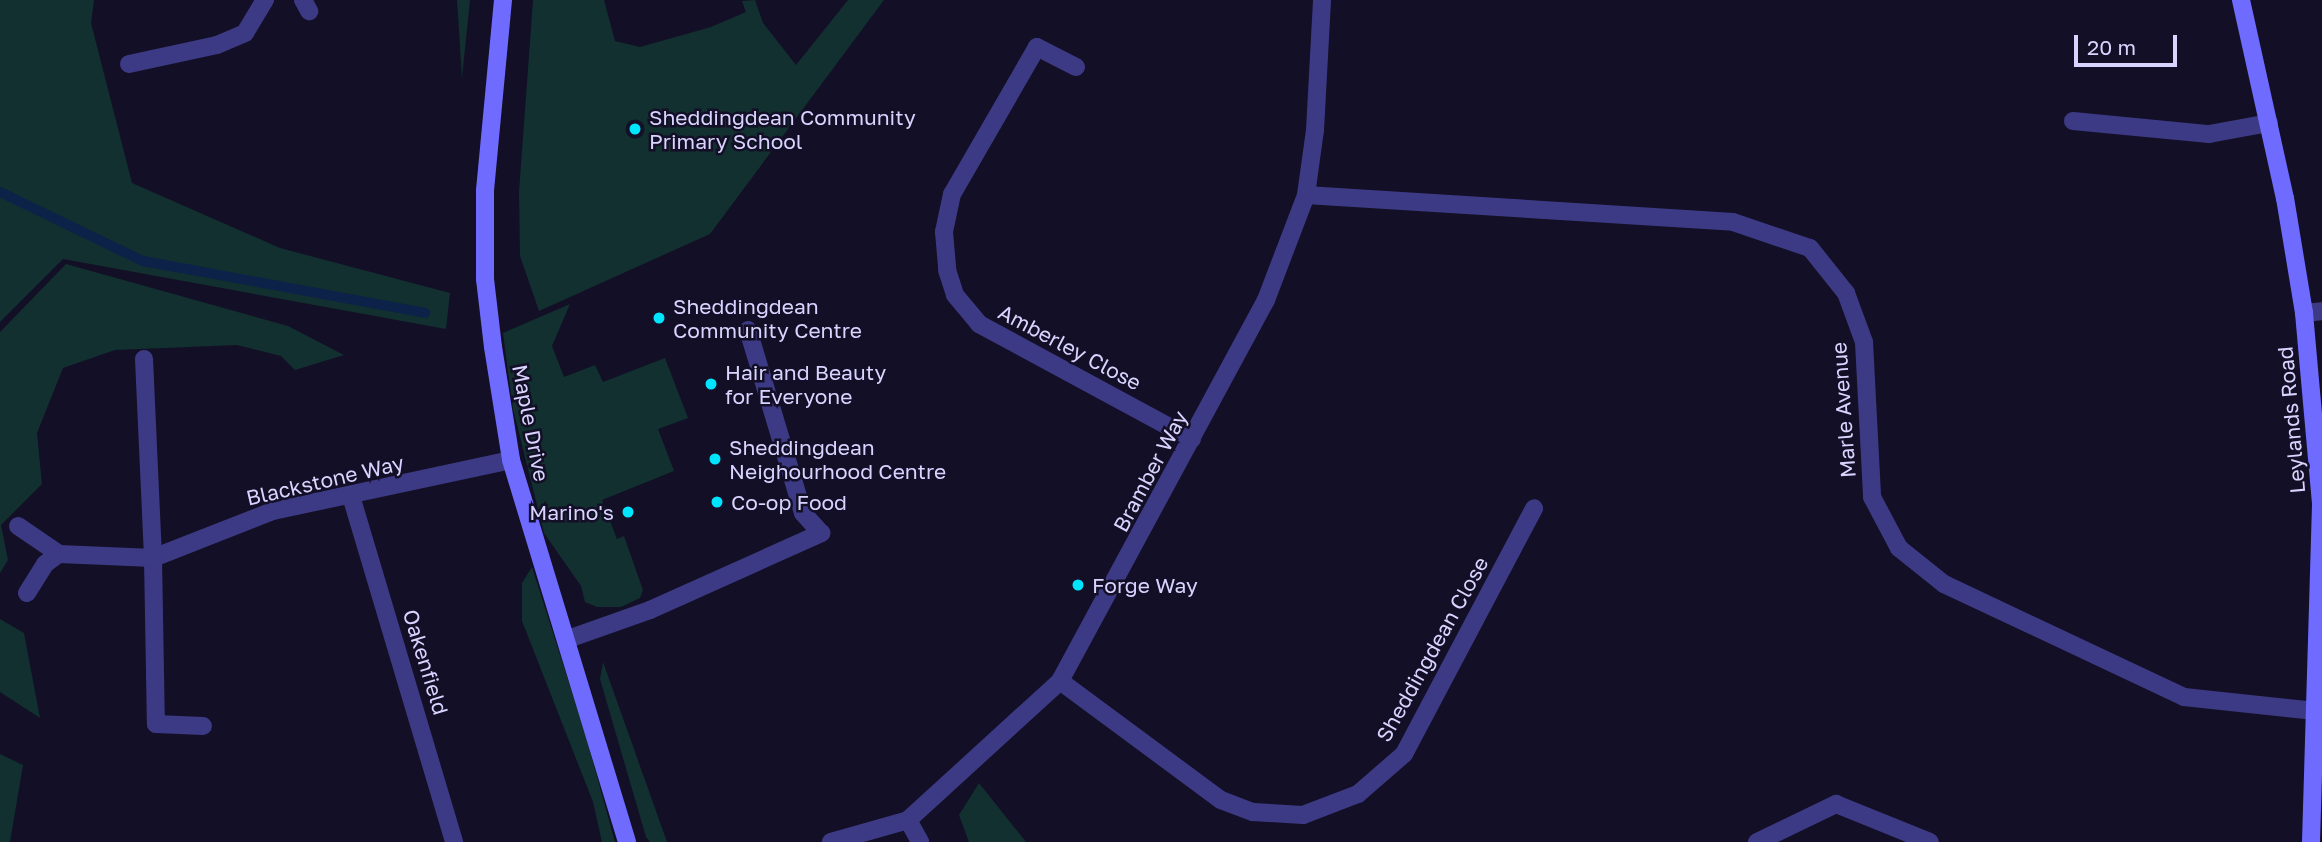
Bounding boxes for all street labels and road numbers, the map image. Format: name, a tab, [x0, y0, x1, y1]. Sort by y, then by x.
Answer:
street label: Amberley Close	[994, 299, 1146, 395]
street label: Marle Avenue	[1826, 341, 1860, 479]
street label: Leylands Road	[2272, 345, 2310, 495]
street label: Maple Drive	[507, 362, 555, 484]
street label: Bramber Way	[1108, 406, 1192, 536]
street label: Blackstone Way	[244, 450, 406, 510]
street label: Sheddingdean Close	[1371, 552, 1493, 746]
street label: Oakenfield	[398, 606, 454, 718]

